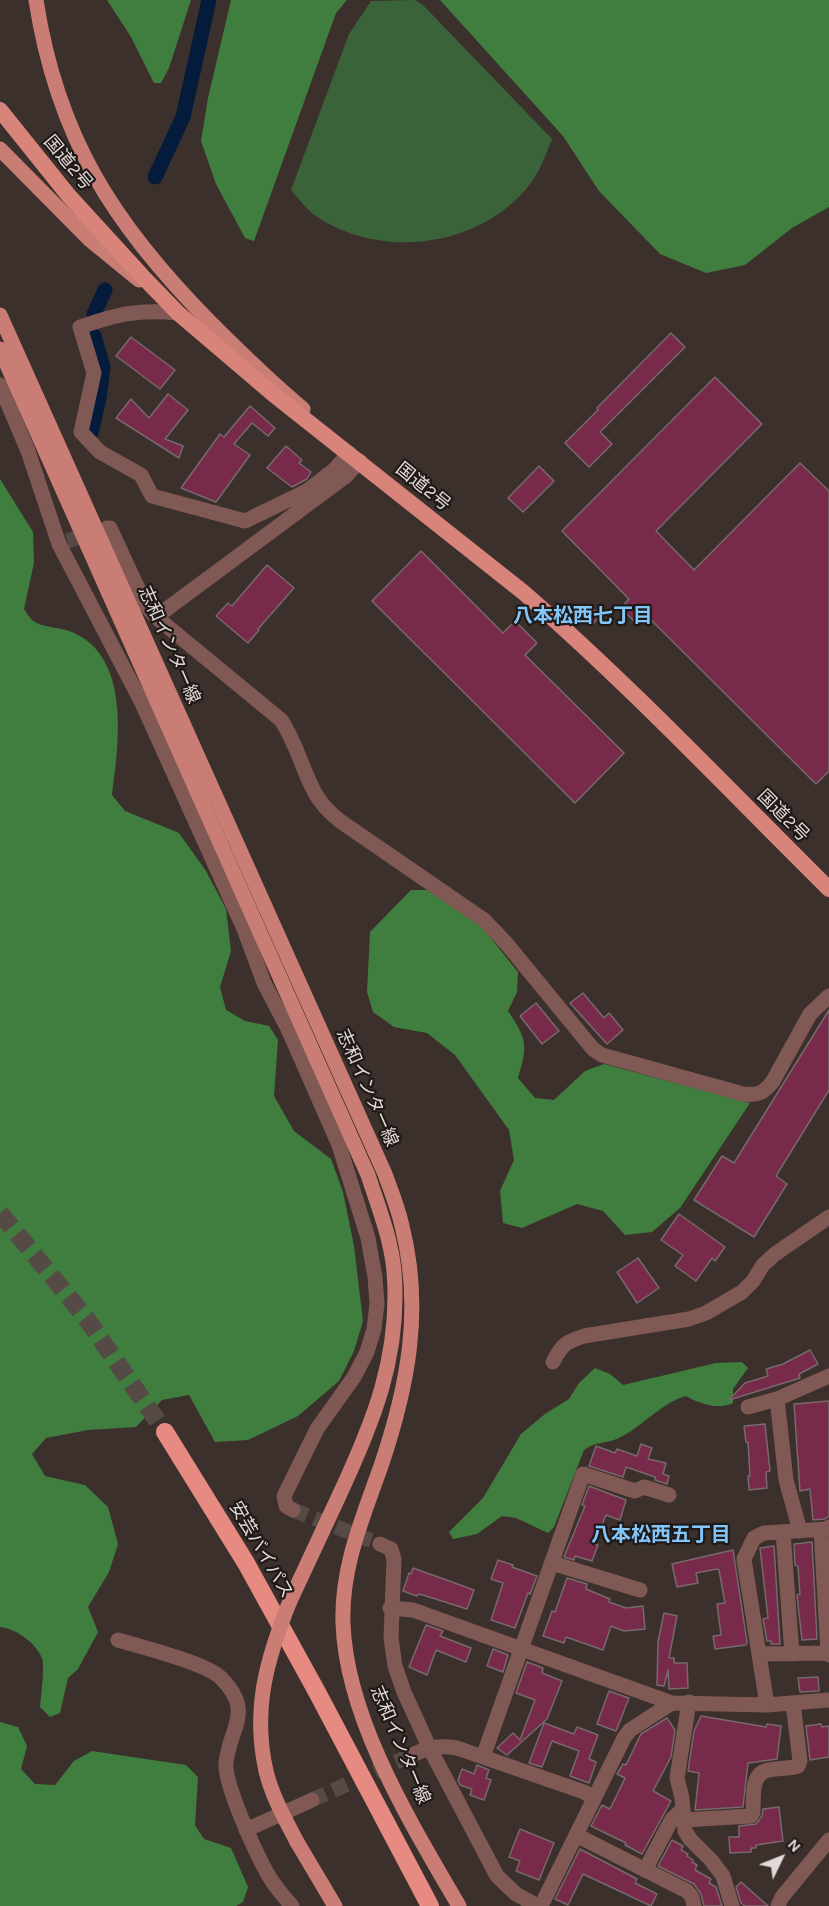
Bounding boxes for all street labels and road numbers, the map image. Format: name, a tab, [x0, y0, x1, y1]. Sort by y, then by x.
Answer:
street label: 国道2号	[39, 131, 97, 195]
street label: 国道2号	[391, 458, 455, 516]
street label: 志和インター線	[134, 583, 204, 707]
street label: 国道2号	[753, 786, 813, 846]
street label: 志和インター線	[332, 1026, 402, 1150]
street label: 安芸バイパス	[225, 1498, 297, 1602]
street label: 志和インター線	[365, 1683, 435, 1807]

